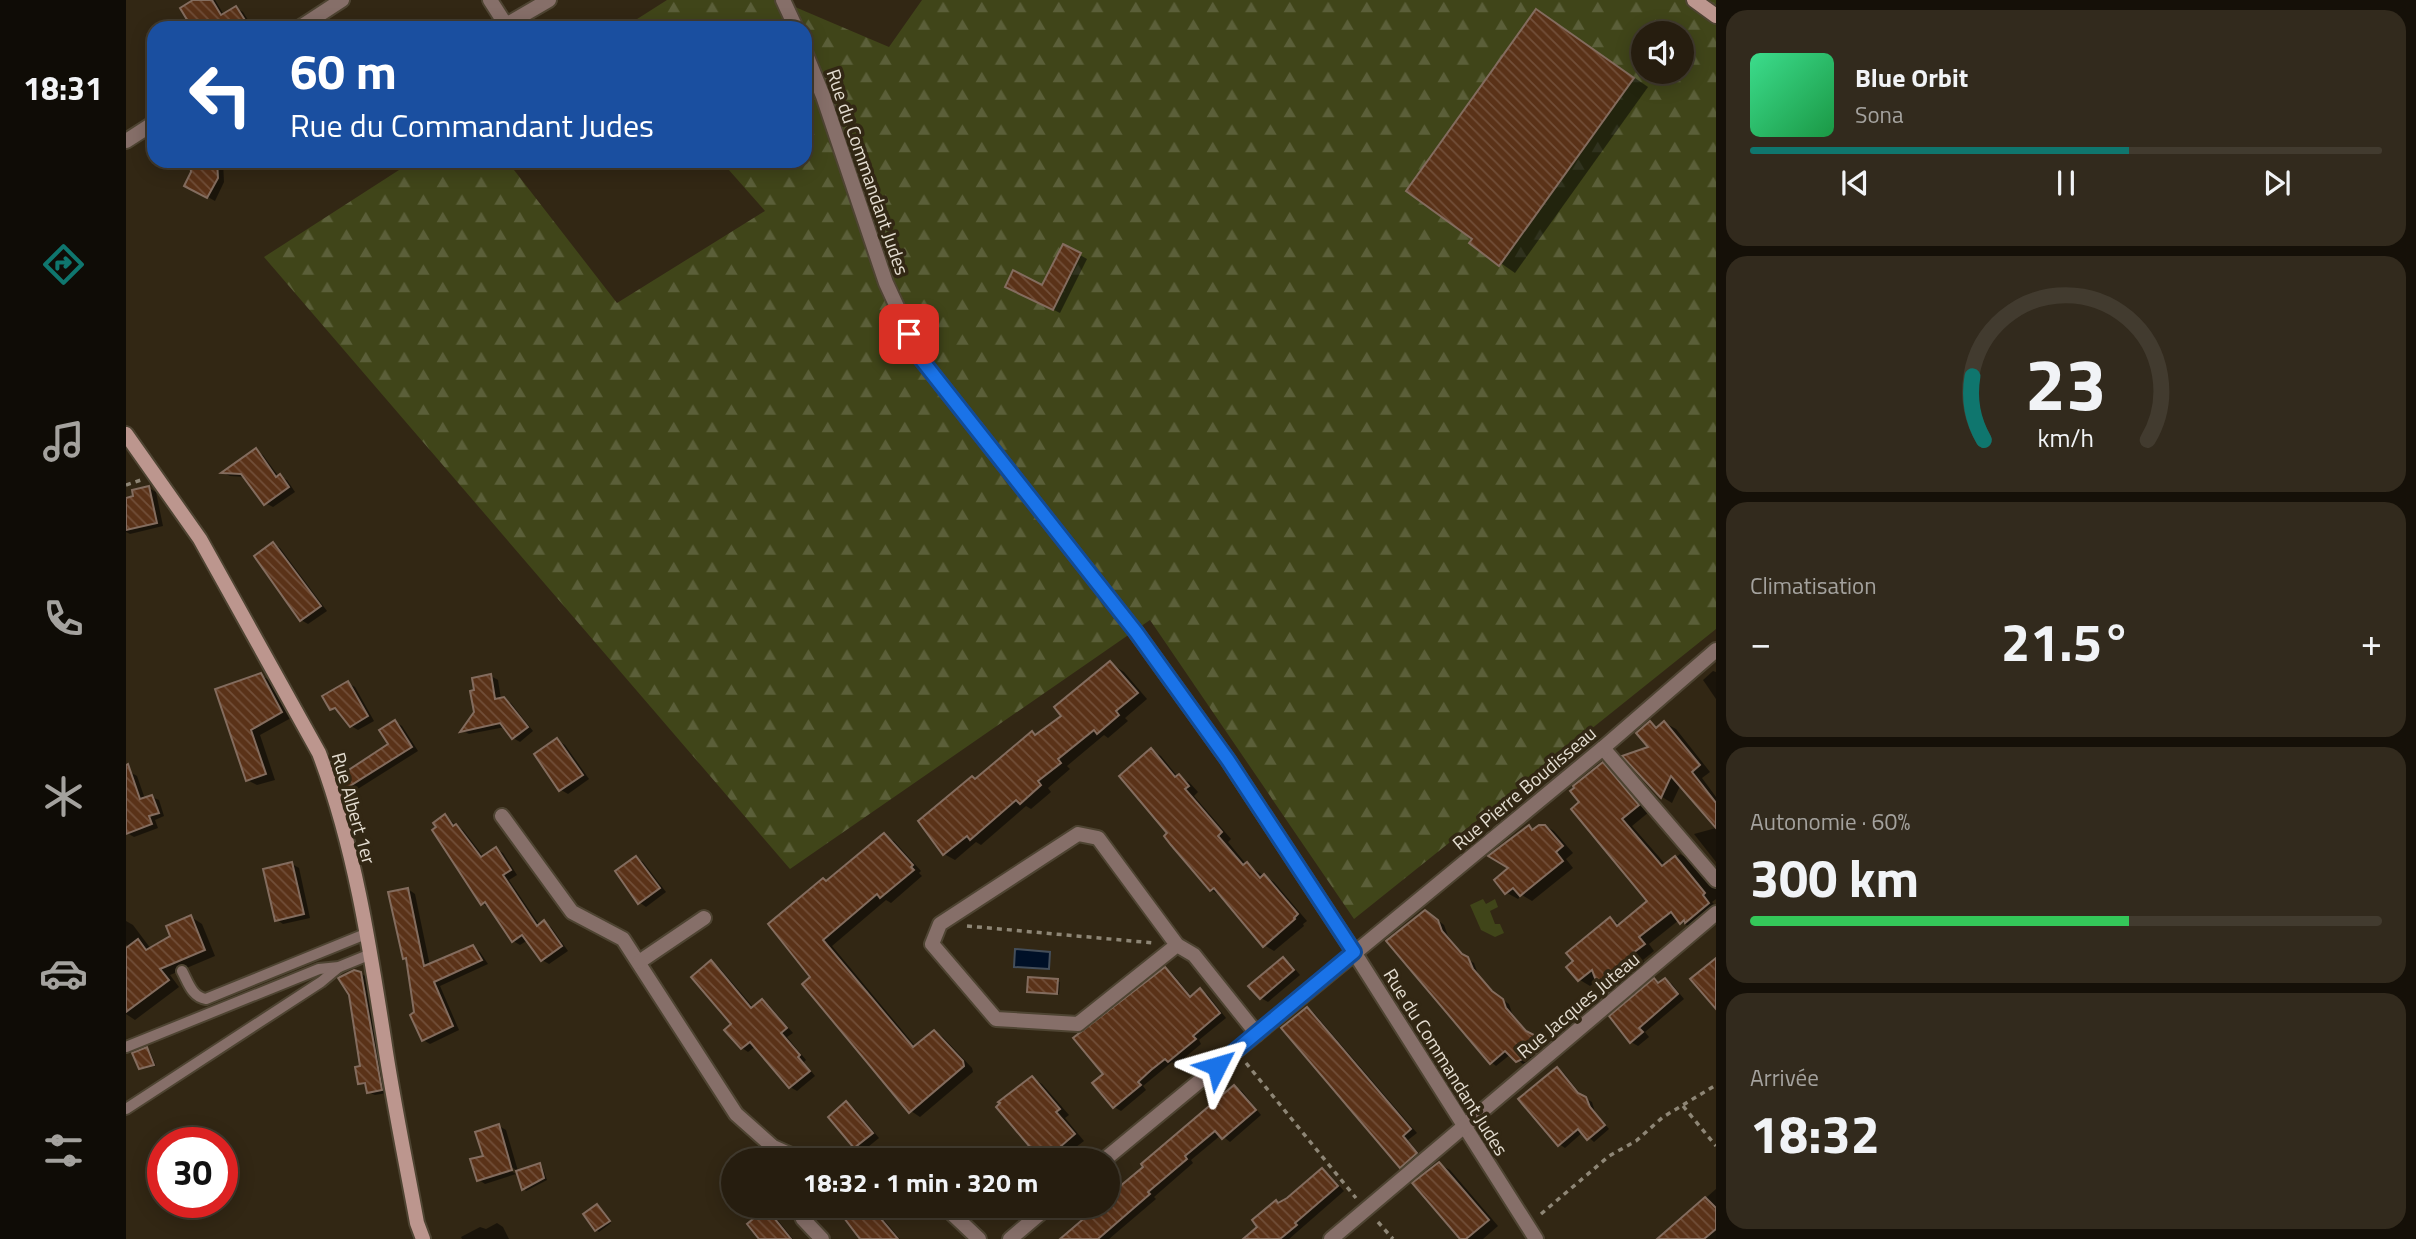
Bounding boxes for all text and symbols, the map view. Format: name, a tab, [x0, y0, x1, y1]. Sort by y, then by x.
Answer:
map controls	[1631, 21, 1694, 84]
button: sound	[1631, 21, 1694, 84]
text: 60 m	[290, 33, 397, 108]
icon: left	[175, 49, 266, 140]
text: Blue Orbit	[1855, 58, 1968, 97]
text: 18:31	[23, 64, 103, 112]
street label: Rue du Commandant Judes	[820, 65, 917, 279]
text: Sona	[1855, 97, 1903, 132]
text: Rue du Commandant Judes	[290, 101, 654, 149]
icon: previous	[1836, 164, 1874, 202]
icon: pause	[2047, 164, 2085, 202]
icon: next	[2258, 164, 2296, 202]
icon: directions	[39, 240, 88, 289]
pin	[879, 304, 939, 364]
icon: arrive	[890, 315, 928, 353]
text: 23	[2025, 328, 2107, 438]
icon: music	[39, 417, 88, 466]
text: km/h	[2038, 418, 2094, 456]
text: Climatisation	[1750, 568, 1877, 603]
icon: phone	[39, 594, 88, 643]
text: 21.5°	[2001, 602, 2131, 681]
text: −	[1750, 613, 1771, 671]
text: +	[2361, 613, 2382, 671]
street label: Rue Pierre Boudisseau	[1445, 719, 1602, 857]
street label: Rue Albert 1er	[325, 749, 384, 868]
icon: climate	[39, 772, 88, 821]
text: Autonomie · 60%	[1750, 804, 1910, 839]
text: 300 km	[1750, 838, 1919, 917]
street label: Rue Jacques Juteau	[1510, 944, 1646, 1065]
icon: car	[39, 949, 88, 998]
street label: Rue du Commandant Judes	[1377, 962, 1516, 1161]
position arrow	[1180, 1029, 1254, 1103]
text: Arrivée	[1750, 1060, 1819, 1095]
text: 18:32	[1750, 1094, 1880, 1173]
icon: filters	[39, 1126, 88, 1175]
speed limit sign: 30	[147, 1127, 238, 1218]
text: 18:32 · 1 min · 320 m	[803, 1163, 1038, 1202]

